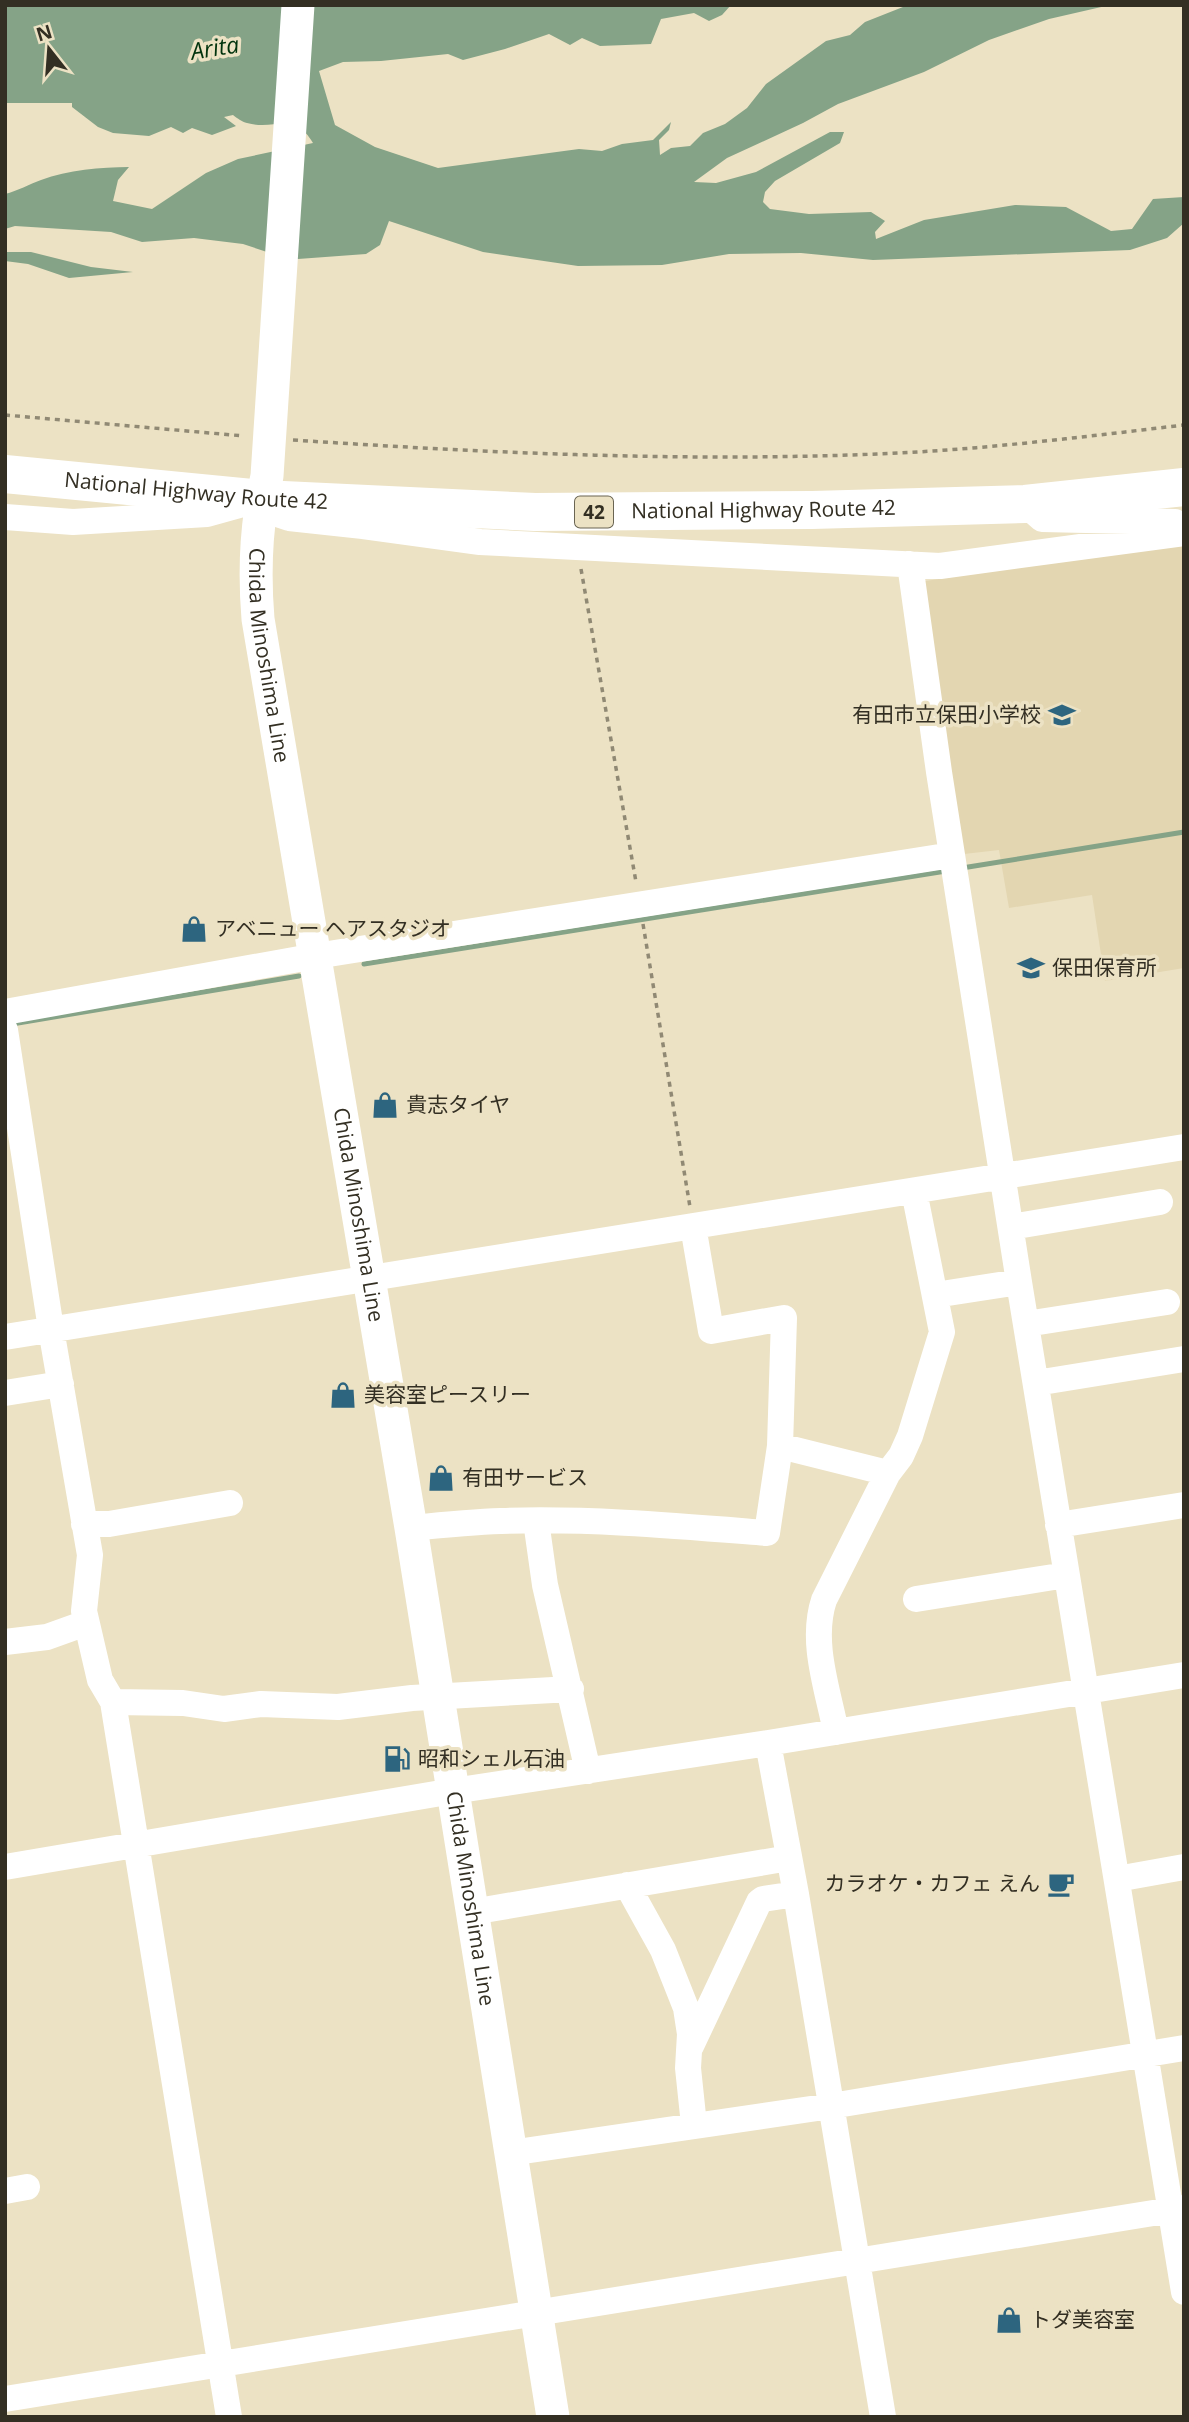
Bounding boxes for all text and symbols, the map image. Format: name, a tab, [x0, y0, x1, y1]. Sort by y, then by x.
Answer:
north arrow	[14, 14, 84, 84]
text: N	[33, 18, 55, 47]
water label: Arita	[186, 27, 241, 67]
street label: National Highway Route 42	[63, 465, 329, 515]
street label: National Highway Route 42	[631, 493, 896, 524]
road number: 42	[575, 496, 613, 527]
street label: Chida Minoshima Line	[243, 547, 297, 765]
place label: 有田市立保田小学校	[852, 700, 1041, 728]
school or university icon: 有田市立保田小学校	[1047, 700, 1077, 730]
shop icon: アベニュー ヘアスタジオ	[179, 914, 209, 944]
place label: アベニュー ヘアスタジオ	[215, 914, 451, 942]
school or university icon: 保田保育所	[1016, 953, 1046, 983]
place label: 保田保育所	[1052, 953, 1157, 981]
shop icon: 貴志タイヤ	[370, 1090, 400, 1120]
place label: 貴志タイヤ	[406, 1090, 510, 1118]
street label: Chida Minoshima Line	[327, 1105, 391, 1324]
shop icon: 美容室ピースリー	[328, 1380, 358, 1410]
place label: 美容室ピースリー	[364, 1380, 531, 1408]
shop icon: 有田サービス	[426, 1463, 456, 1493]
place label: 有田サービス	[462, 1463, 588, 1491]
fuel station icon: 昭和シェル石油	[382, 1744, 412, 1774]
place label: 昭和シェル石油	[418, 1744, 565, 1772]
street label: Chida Minoshima Line	[440, 1789, 502, 2008]
place label: カラオケ・カフェ えん	[825, 1869, 1040, 1897]
cafe icon: カラオケ・カフェ えん	[1046, 1869, 1076, 1899]
shop icon: トダ美容室	[994, 2305, 1024, 2335]
place label: トダ美容室	[1030, 2305, 1135, 2333]

